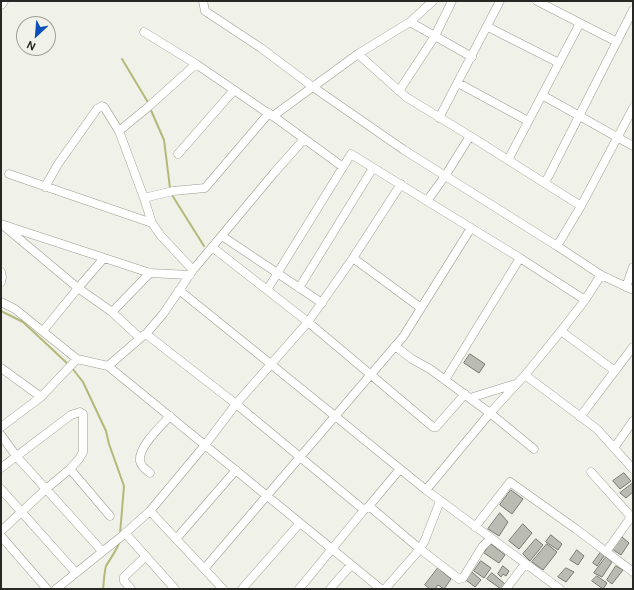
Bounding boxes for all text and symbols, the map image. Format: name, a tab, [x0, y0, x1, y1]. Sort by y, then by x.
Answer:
north arrow	[16, 16, 56, 56]
text: N	[25, 38, 38, 54]

